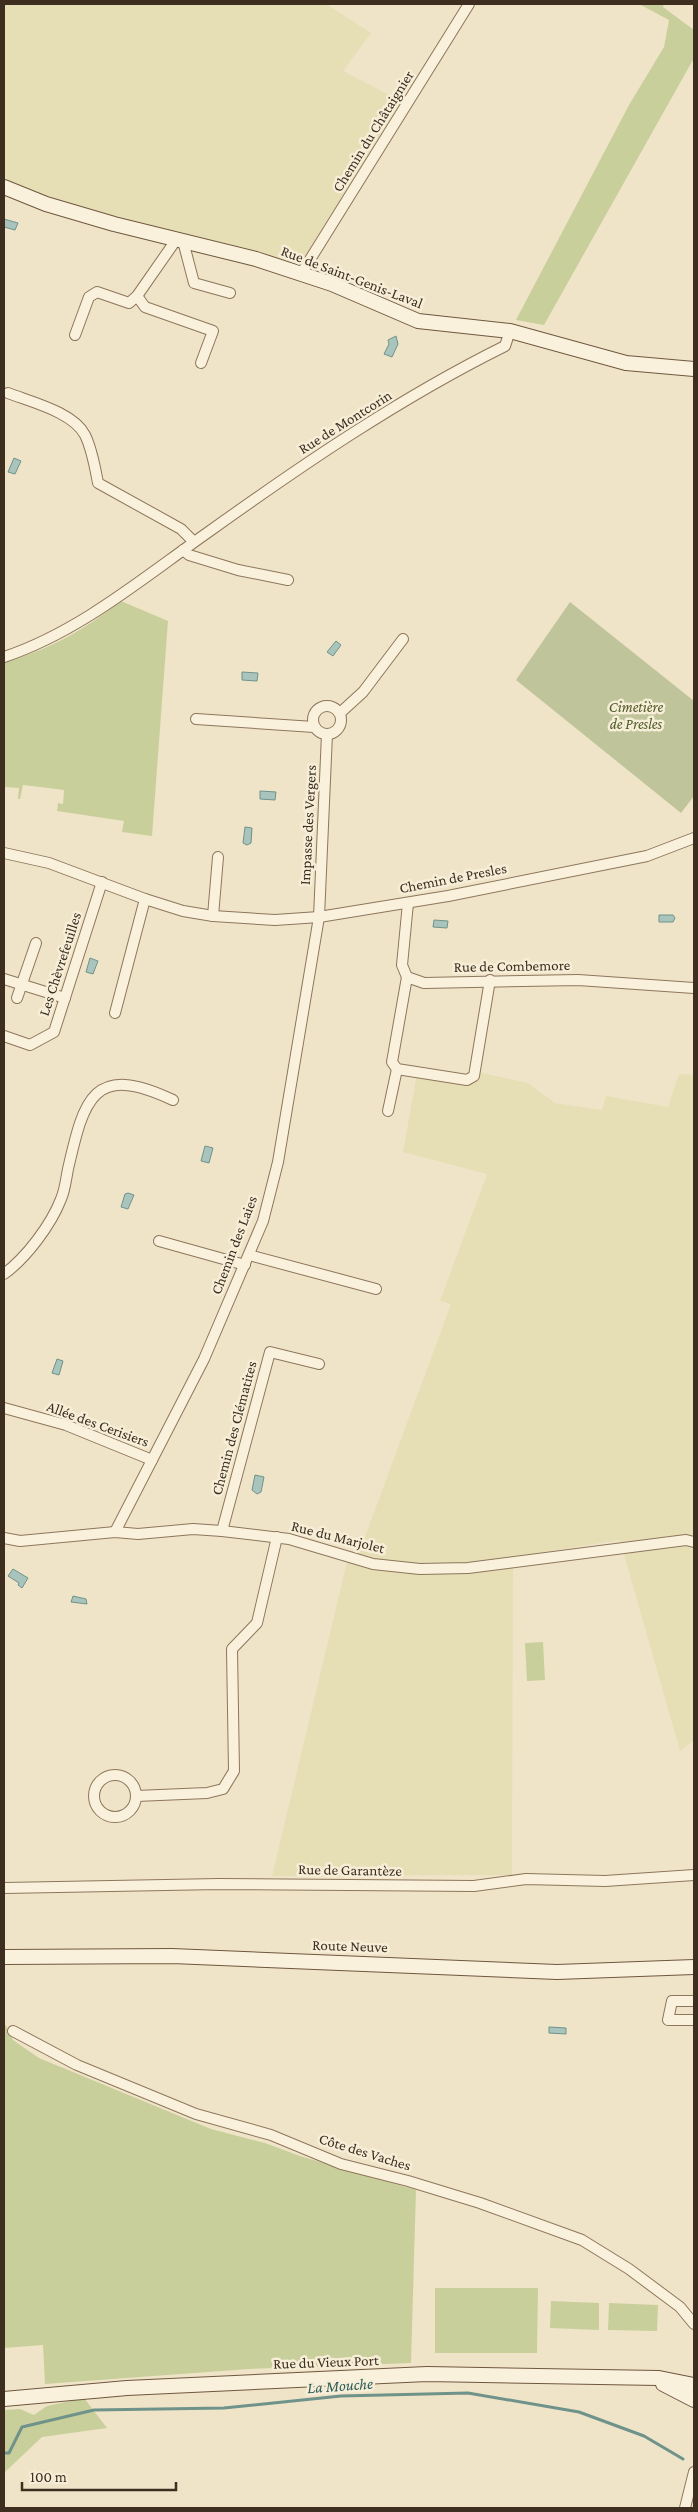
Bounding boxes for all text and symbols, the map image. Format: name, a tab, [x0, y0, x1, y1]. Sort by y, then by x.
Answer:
street label: Chemin du Châtaignier	[329, 67, 418, 195]
street label: Rue de Saint-Genis-Laval	[279, 243, 425, 311]
street label: Rue de Montcorin	[296, 387, 394, 457]
park label: Cimetière de Presles	[609, 699, 664, 732]
street label: Impasse des Vergers	[297, 764, 320, 886]
street label: Chemin de Presles	[398, 860, 508, 896]
street label: Les Chèvrefeuilles	[36, 910, 84, 1018]
street label: Rue de Combemore	[454, 957, 571, 975]
street label: Chemin des Laies	[208, 1193, 260, 1297]
street label: Chemin des Clématites	[208, 1359, 260, 1497]
street label: Allée des Cerisiers	[45, 1398, 151, 1450]
street label: Rue du Marjolet	[289, 1518, 387, 1558]
street label: Rue de Garantèze	[298, 1861, 402, 1879]
street label: Route Neuve	[312, 1937, 388, 1955]
street label: Côte des Vaches	[317, 2130, 413, 2174]
street label: Rue du Vieux Port	[273, 2352, 380, 2372]
water label: La Mouche	[307, 2375, 374, 2396]
scale bar	[22, 2460, 176, 2492]
text: 100 m	[30, 2469, 67, 2485]

